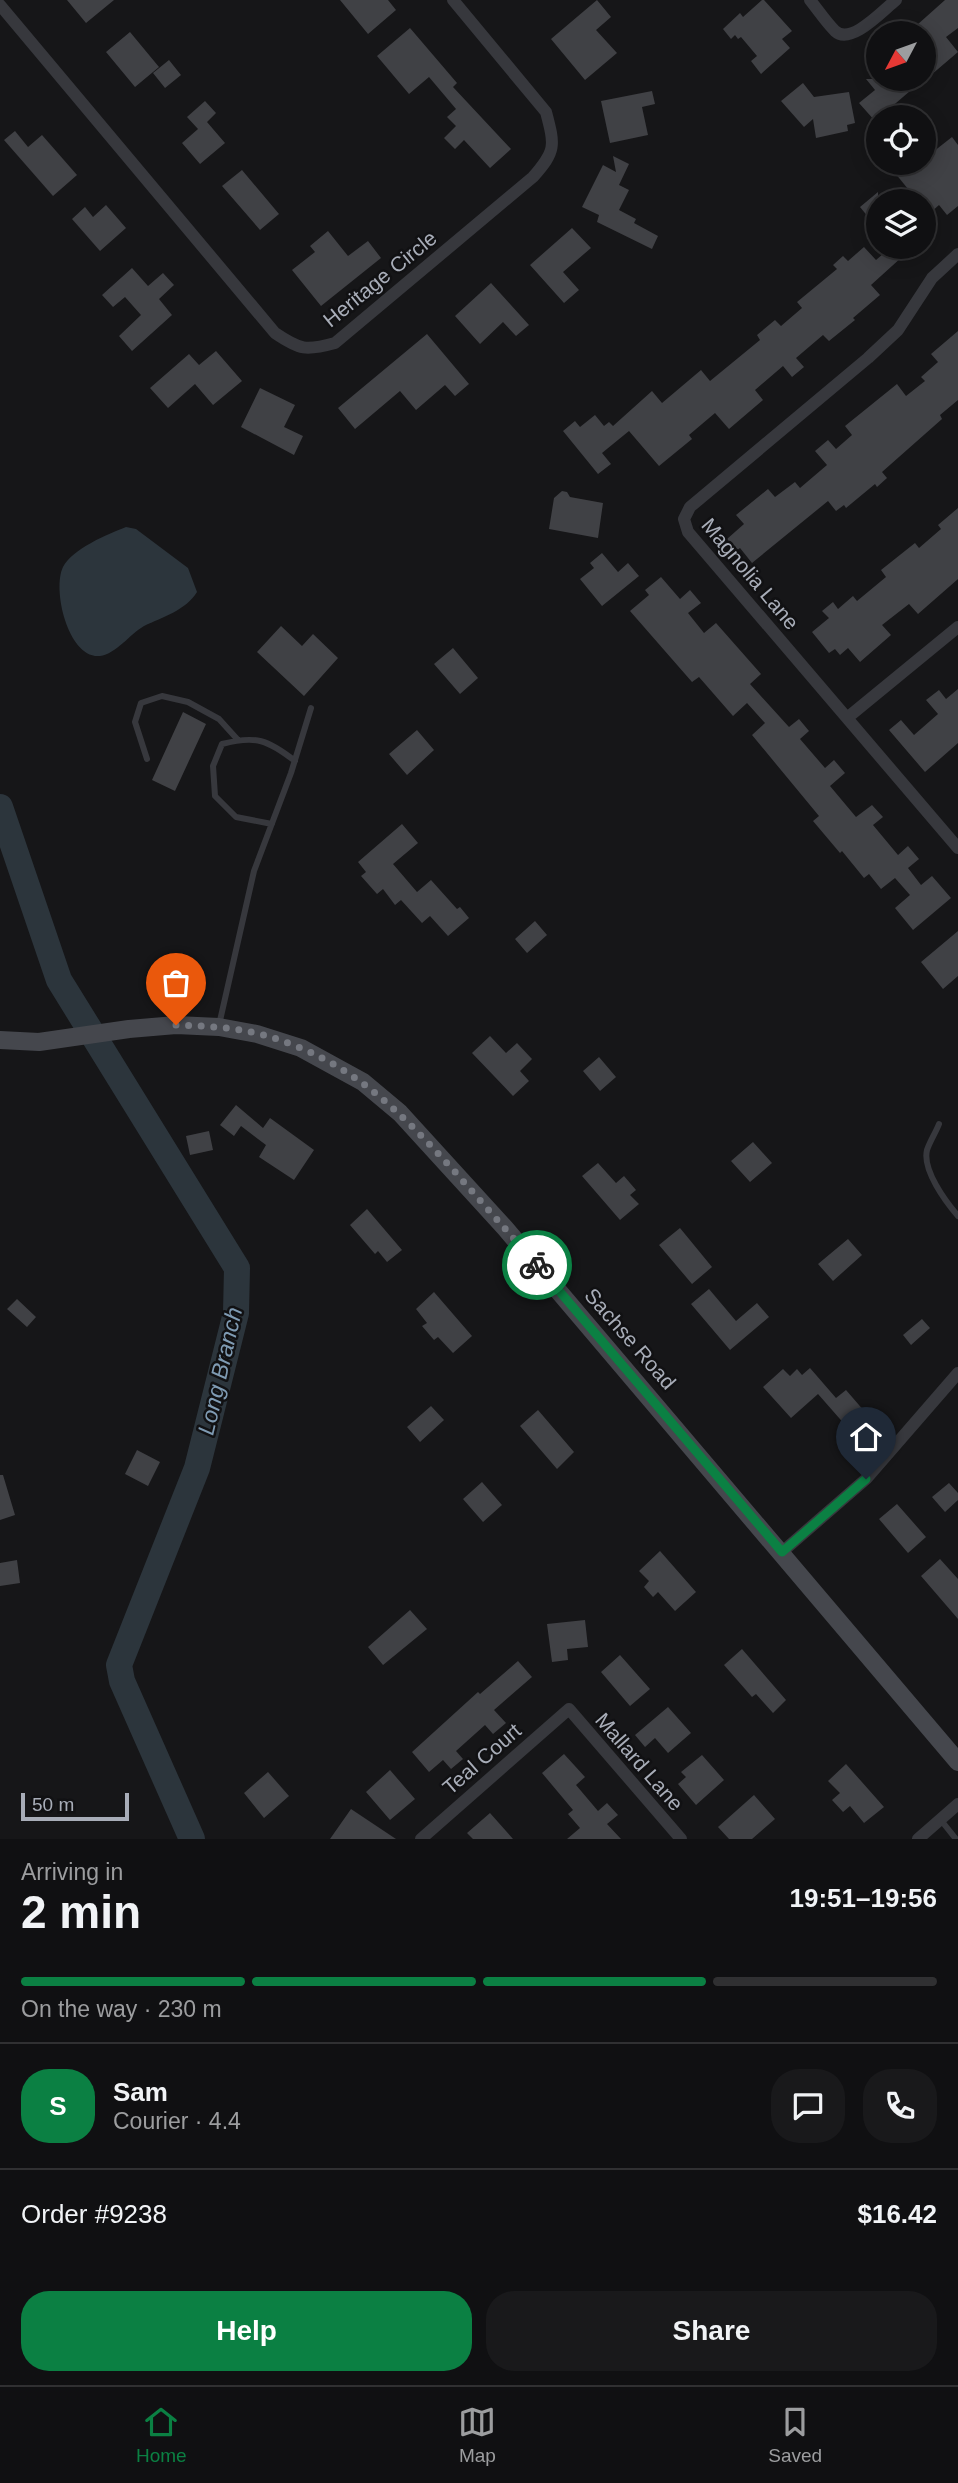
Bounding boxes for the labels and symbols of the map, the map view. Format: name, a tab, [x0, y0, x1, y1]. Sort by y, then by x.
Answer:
north arrow	[866, 21, 936, 91]
street label: Heritage Circle	[318, 226, 441, 331]
street label: Magnolia Lane	[697, 514, 803, 634]
pin	[146, 953, 206, 1025]
courier	[502, 1230, 572, 1300]
street label: Sachse Road	[580, 1284, 680, 1394]
water label: Long Branch	[193, 1305, 247, 1437]
pin	[836, 1407, 896, 1479]
street label: Mallard Lane	[591, 1708, 688, 1815]
street label: Teal Court	[438, 1718, 525, 1799]
scale bar	[21, 1790, 130, 1822]

